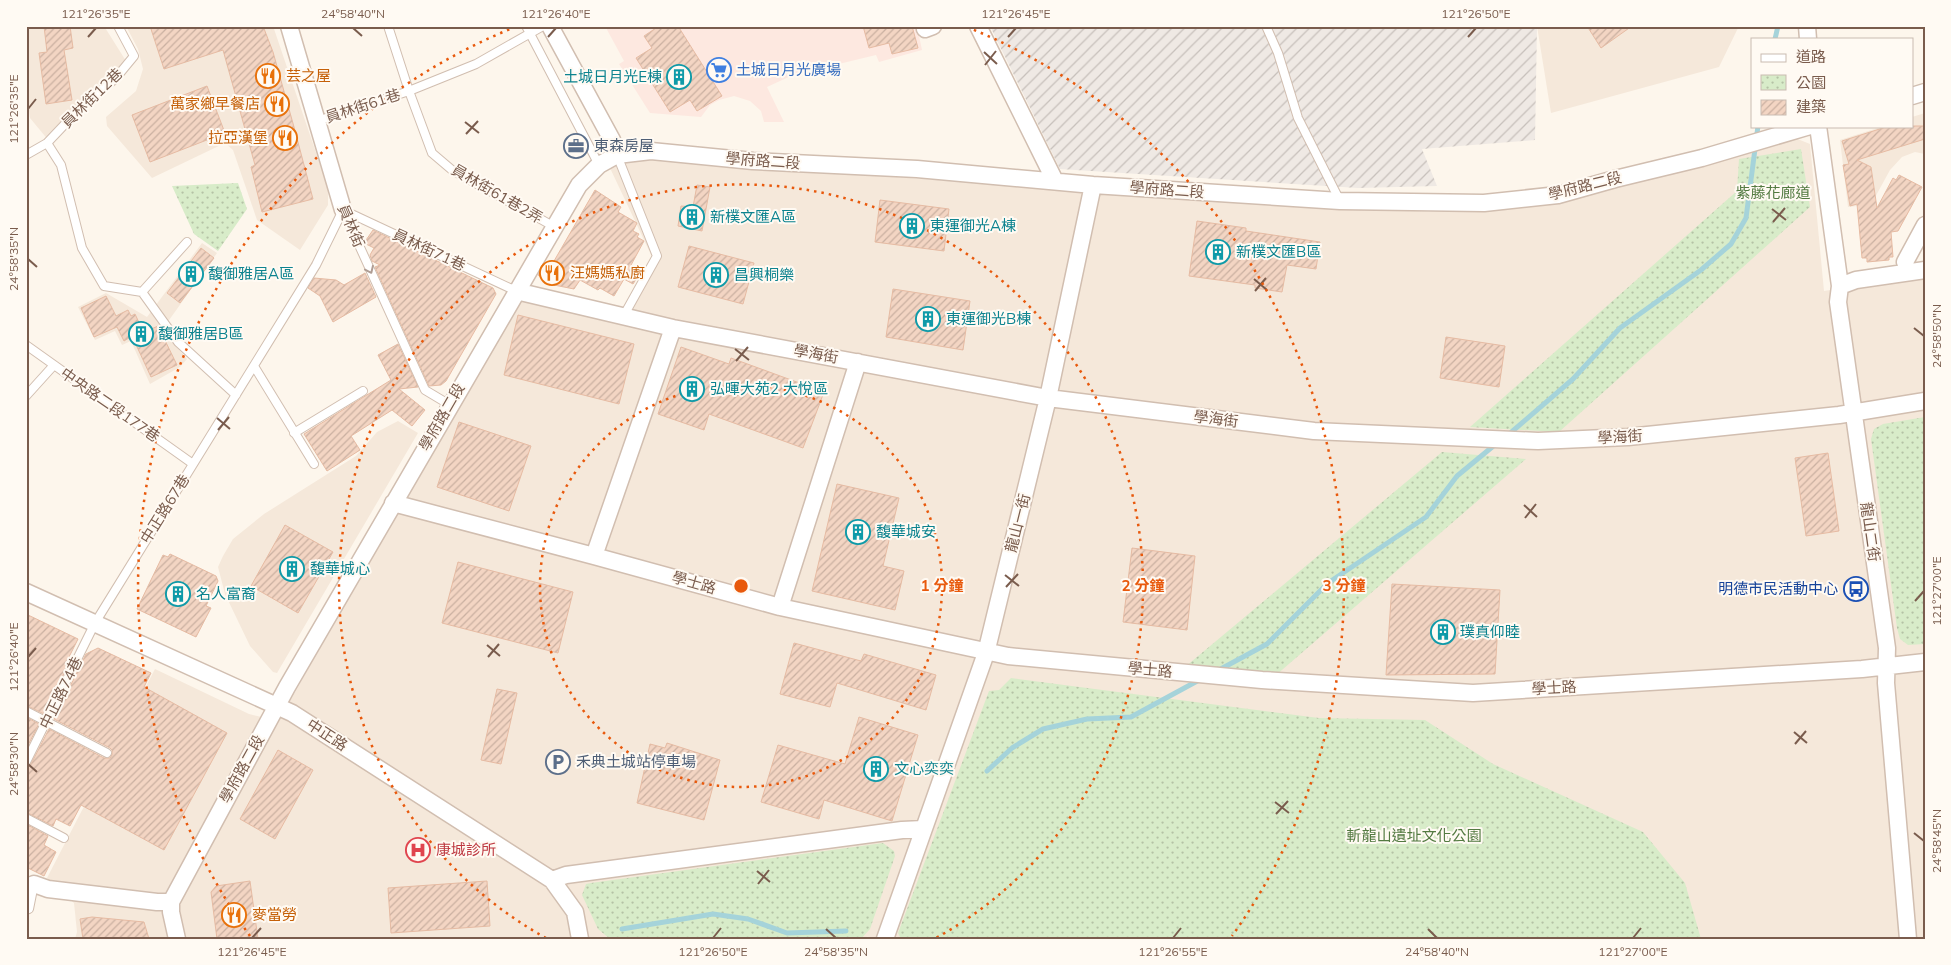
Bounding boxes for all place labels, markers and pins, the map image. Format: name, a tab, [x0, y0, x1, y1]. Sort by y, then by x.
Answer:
supermarket icon: 土城日月光廣場	[706, 57, 732, 83]
place label: 土城日月光廣場	[736, 60, 841, 79]
restaurant icon: 芸之屋	[255, 63, 281, 89]
building icon: 土城日月光E棟	[666, 64, 692, 90]
place label: 芸之屋	[286, 66, 331, 85]
place label: 土城日月光E棟	[563, 67, 662, 86]
restaurant icon: 萬家鄉早餐店	[264, 91, 290, 117]
place label: 萬家鄉早餐店	[170, 94, 260, 113]
restaurant icon: 拉亞漢堡	[272, 125, 298, 151]
place label: 拉亞漢堡	[208, 128, 268, 147]
office icon: 東森房屋	[563, 133, 589, 159]
place label: 東森房屋	[594, 136, 654, 155]
building icon: 新樸文匯A區	[679, 204, 705, 230]
place label: 新樸文匯A區	[710, 207, 796, 226]
building icon: 東運御光A棟	[899, 213, 925, 239]
place label: 東運御光A棟	[930, 216, 1016, 235]
building icon: 新樸文匯B區	[1205, 239, 1231, 265]
place label: 新樸文匯B區	[1236, 242, 1321, 261]
restaurant icon: 汪媽媽私廚	[539, 260, 565, 286]
building icon: 馥御雅居A區	[178, 261, 204, 287]
building icon: 昌興桐樂	[703, 262, 729, 288]
place label: 汪媽媽私廚	[570, 263, 645, 282]
place label: 馥御雅居A區	[208, 264, 294, 283]
place label: 昌興桐樂	[734, 265, 794, 284]
building icon: 東運御光B棟	[915, 306, 941, 332]
place label: 東運御光B棟	[946, 309, 1031, 328]
building icon: 馥御雅居B區	[128, 321, 154, 347]
place label: 馥御雅居B區	[158, 324, 243, 343]
building icon: 弘暉大苑2 大悅區	[679, 376, 705, 402]
place label: 弘暉大苑2 大悅區	[710, 379, 828, 398]
building icon: 馥華城安	[845, 519, 871, 545]
place label: 馥華城安	[876, 522, 936, 541]
building icon: 馥華城心	[279, 556, 305, 582]
place label: 馥華城心	[310, 559, 370, 578]
bus stop icon: 明德市民活動中心	[1843, 576, 1869, 602]
centre of rings	[732, 577, 750, 595]
place label: 明德市民活動中心	[1718, 579, 1838, 598]
building icon: 名人富裔	[165, 581, 191, 607]
place label: 名人富裔	[196, 584, 256, 603]
building icon: 璞真仰睦	[1430, 619, 1456, 645]
place label: 璞真仰睦	[1460, 622, 1520, 641]
parking icon: 禾典土城站停車場	[545, 749, 571, 775]
place label: 禾典土城站停車場	[576, 752, 696, 771]
building icon: 文心奕奕	[863, 756, 889, 782]
place label: 文心奕奕	[894, 759, 954, 778]
hospital icon: 康城診所	[405, 837, 431, 863]
place label: 康城診所	[436, 840, 496, 859]
restaurant icon: 麥當勞	[221, 902, 247, 928]
place label: 麥當勞	[252, 905, 297, 924]

